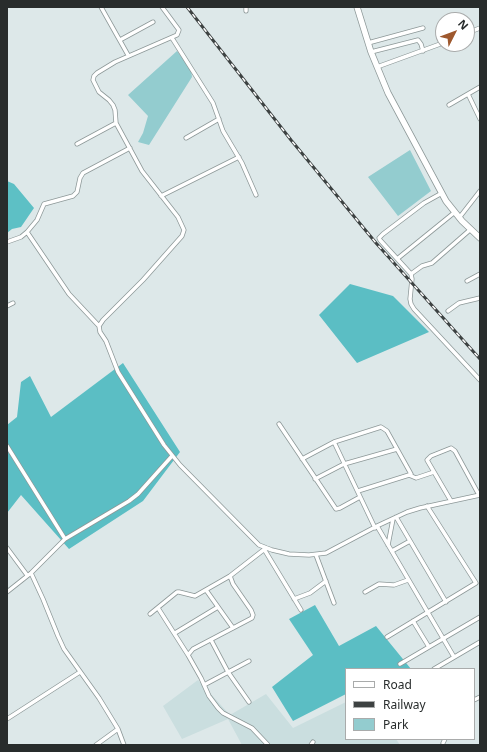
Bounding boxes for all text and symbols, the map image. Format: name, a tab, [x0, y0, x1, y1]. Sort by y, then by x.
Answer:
north arrow	[435, 12, 475, 52]
text: N	[455, 16, 472, 33]
legend	[345, 668, 475, 740]
text: Road	[383, 676, 412, 693]
text: Railway	[383, 696, 426, 713]
text: Park	[383, 716, 408, 733]

